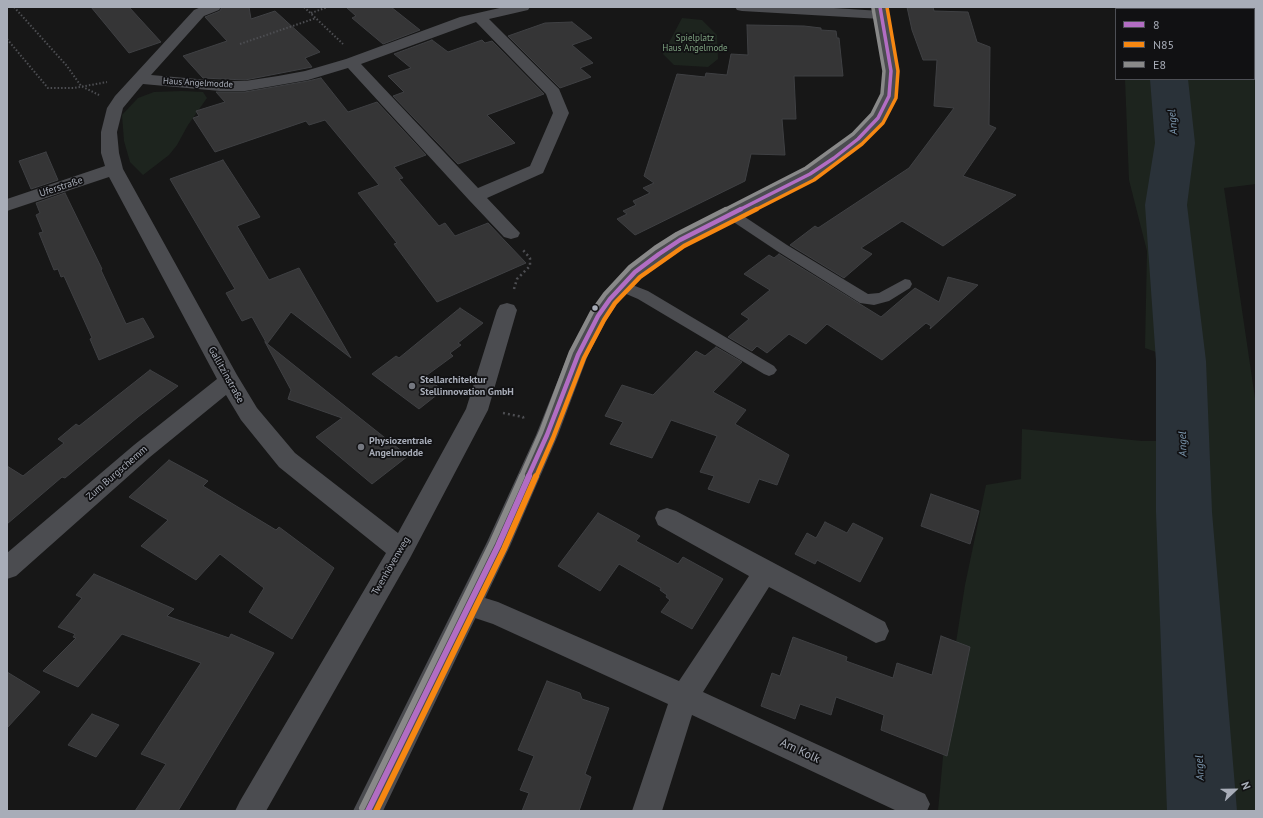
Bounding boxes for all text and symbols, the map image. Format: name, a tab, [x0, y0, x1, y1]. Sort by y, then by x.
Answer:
legend	[1115, 8, 1255, 80]
text: 8	[1153, 17, 1160, 32]
park label: Spielplatz Haus Angelmode	[662, 33, 728, 54]
text: N85	[1153, 37, 1174, 52]
text: E8	[1153, 57, 1166, 72]
street label: Haus Angelmodde	[163, 76, 233, 90]
water label: Angel	[1165, 109, 1181, 135]
street label: Uferstraße	[38, 174, 84, 200]
unlabelled marker	[590, 303, 600, 313]
street label: Gallitzinstraße	[206, 345, 246, 405]
place label: Stellarchitektur Stellinnovation GmbH	[420, 374, 514, 398]
marker: Stellarchitektur Stellinnovation GmbH	[407, 381, 417, 391]
water label: Angel	[1176, 431, 1190, 457]
place label: Physiozentrale Angelmodde	[369, 435, 432, 458]
marker: Physiozentrale Angelmodde	[356, 442, 366, 452]
street label: Zum Burgschemm	[84, 443, 150, 503]
street label: Twenhövenweg	[369, 535, 413, 597]
street label: Am Kolk	[778, 736, 822, 766]
water label: Angel	[1193, 755, 1207, 781]
north arrow	[1215, 770, 1255, 810]
text: N	[1238, 780, 1254, 791]

